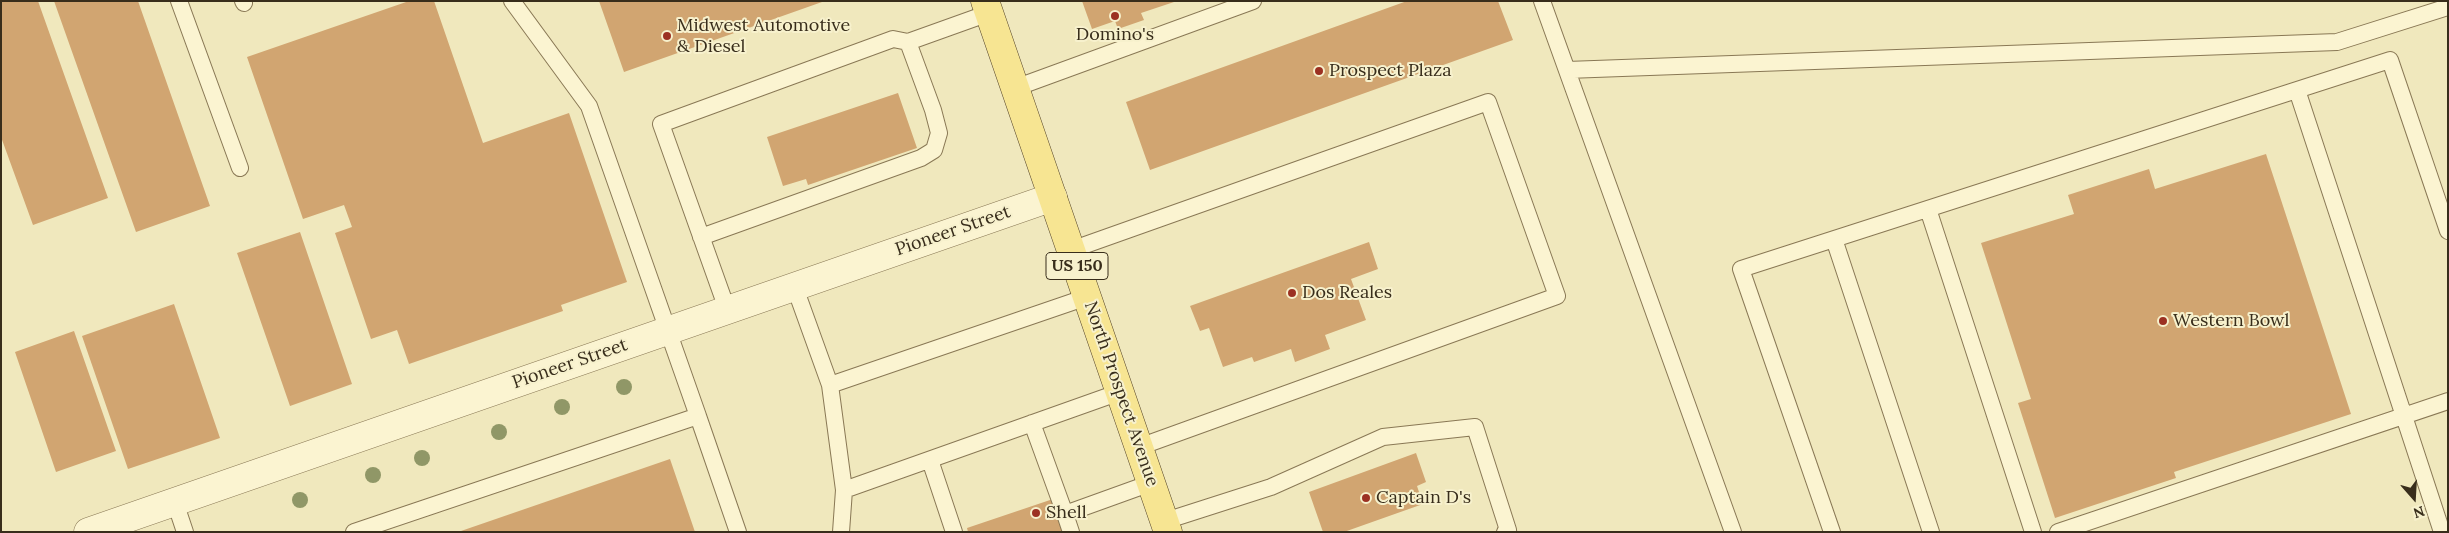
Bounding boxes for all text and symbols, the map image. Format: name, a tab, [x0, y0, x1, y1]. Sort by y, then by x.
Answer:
marker: Domino's	[1109, 10, 1121, 22]
place label: Midwest Automotive & Diesel	[677, 15, 850, 58]
place label: Domino's	[1076, 24, 1154, 46]
marker: Midwest Automotive & Diesel	[661, 30, 673, 42]
place label: Prospect Plaza	[1329, 60, 1452, 82]
marker: Prospect Plaza	[1313, 65, 1325, 77]
street label: Pioneer Street	[893, 201, 1013, 261]
road number: US 150	[1046, 252, 1108, 280]
place label: Dos Reales	[1302, 282, 1392, 304]
marker: Dos Reales	[1286, 287, 1298, 299]
street label: North Prospect Avenue	[1079, 298, 1163, 490]
place label: Western Bowl	[2173, 310, 2289, 332]
marker: Western Bowl	[2157, 315, 2169, 327]
street label: Pioneer Street	[510, 334, 630, 394]
north arrow	[2389, 473, 2439, 523]
place label: Captain D's	[1376, 487, 1471, 509]
marker: Captain D's	[1360, 492, 1372, 504]
place label: Shell	[1046, 502, 1087, 524]
text: N	[2411, 502, 2427, 522]
marker: Shell	[1030, 507, 1042, 519]

